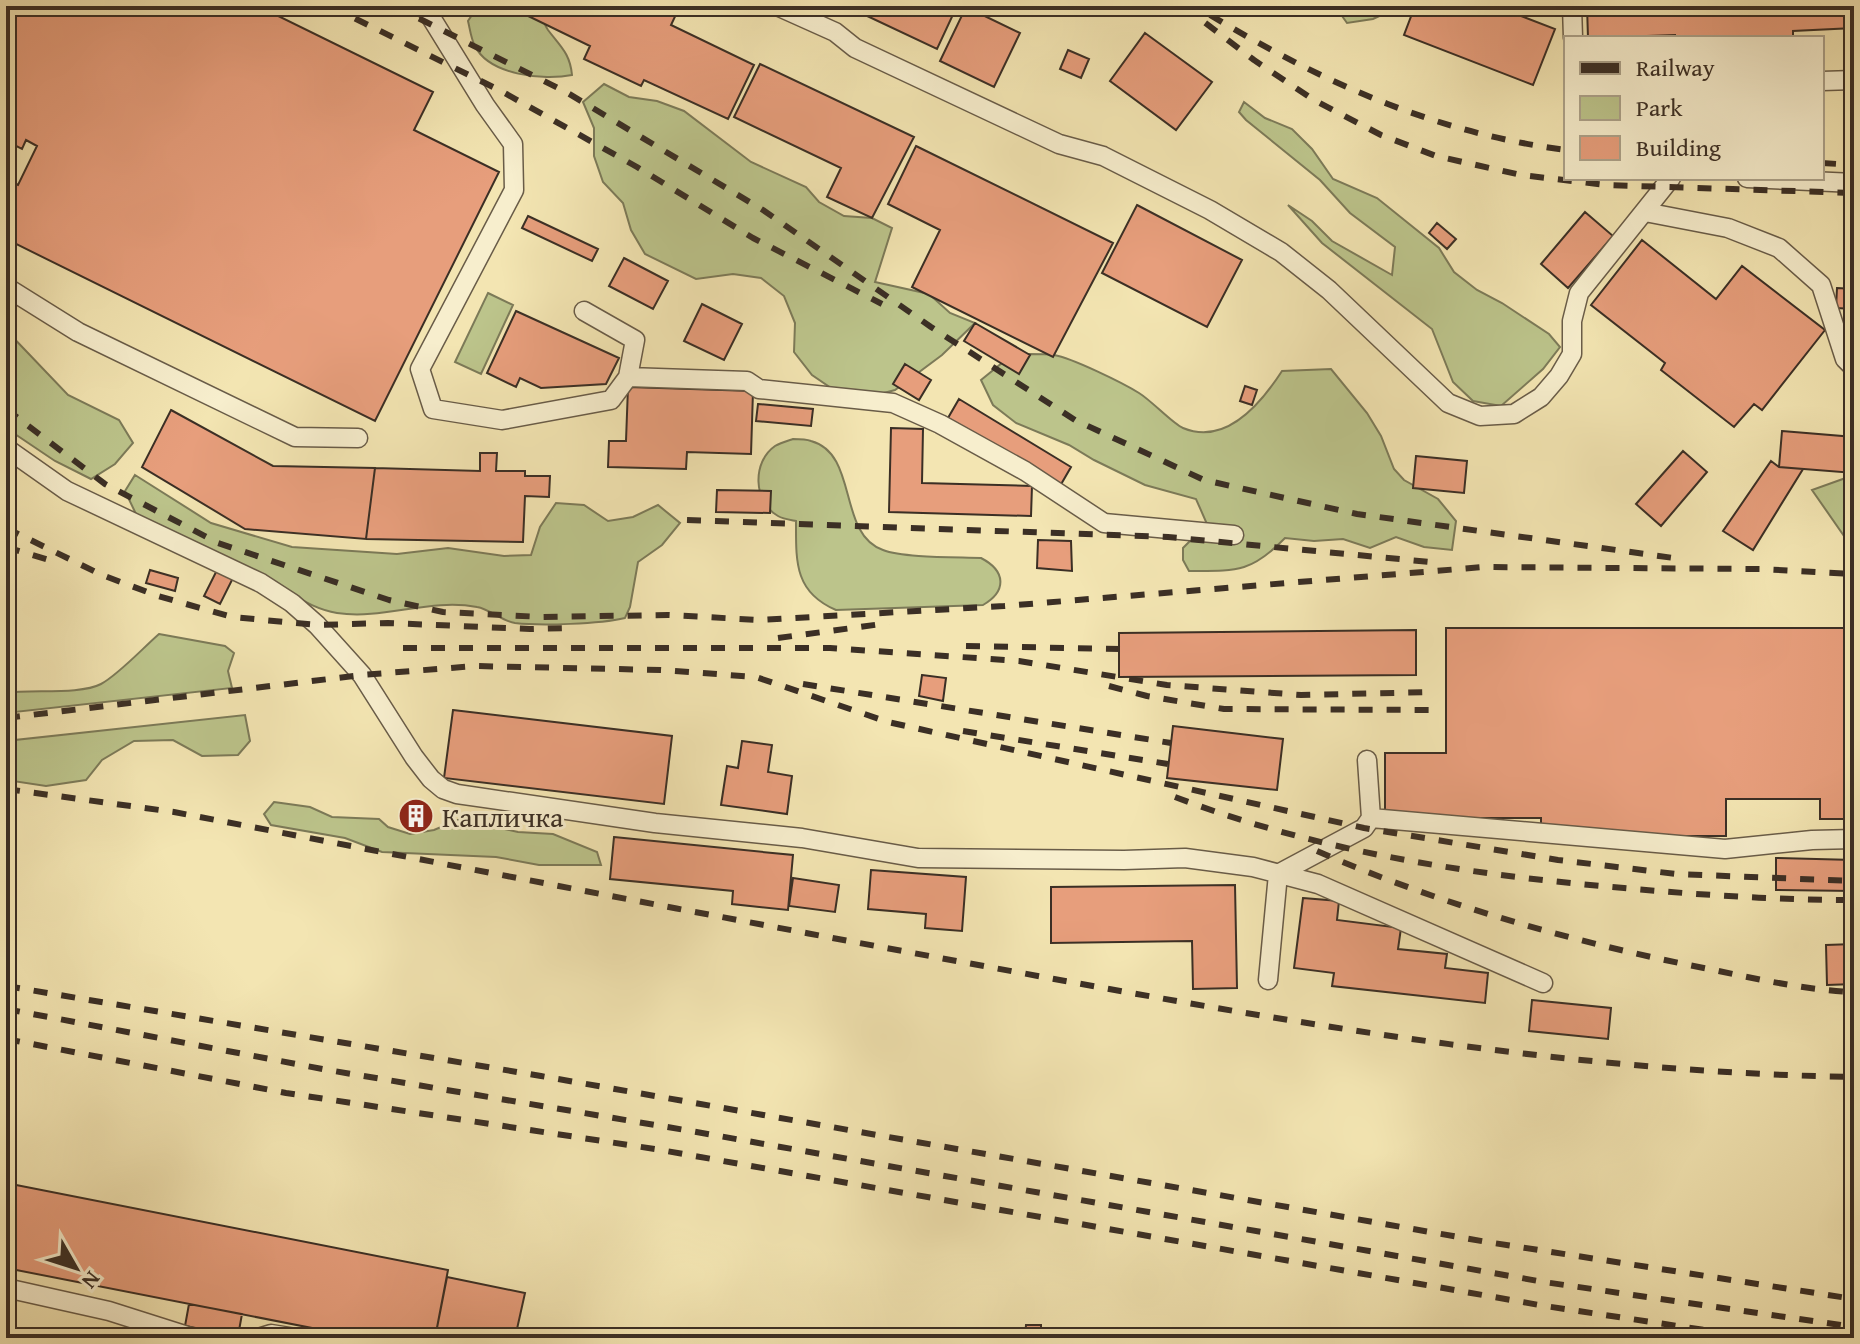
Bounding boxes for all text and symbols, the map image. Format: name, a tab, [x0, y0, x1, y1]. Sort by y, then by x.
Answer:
legend	[1564, 36, 1824, 180]
text: Railway	[1636, 50, 1715, 85]
text: Park	[1636, 90, 1683, 125]
text: Building	[1636, 130, 1721, 165]
place label: Капличка	[442, 796, 564, 837]
building icon: Капличка	[397, 797, 435, 835]
north arrow	[36, 1228, 116, 1308]
text: N	[74, 1265, 109, 1297]

